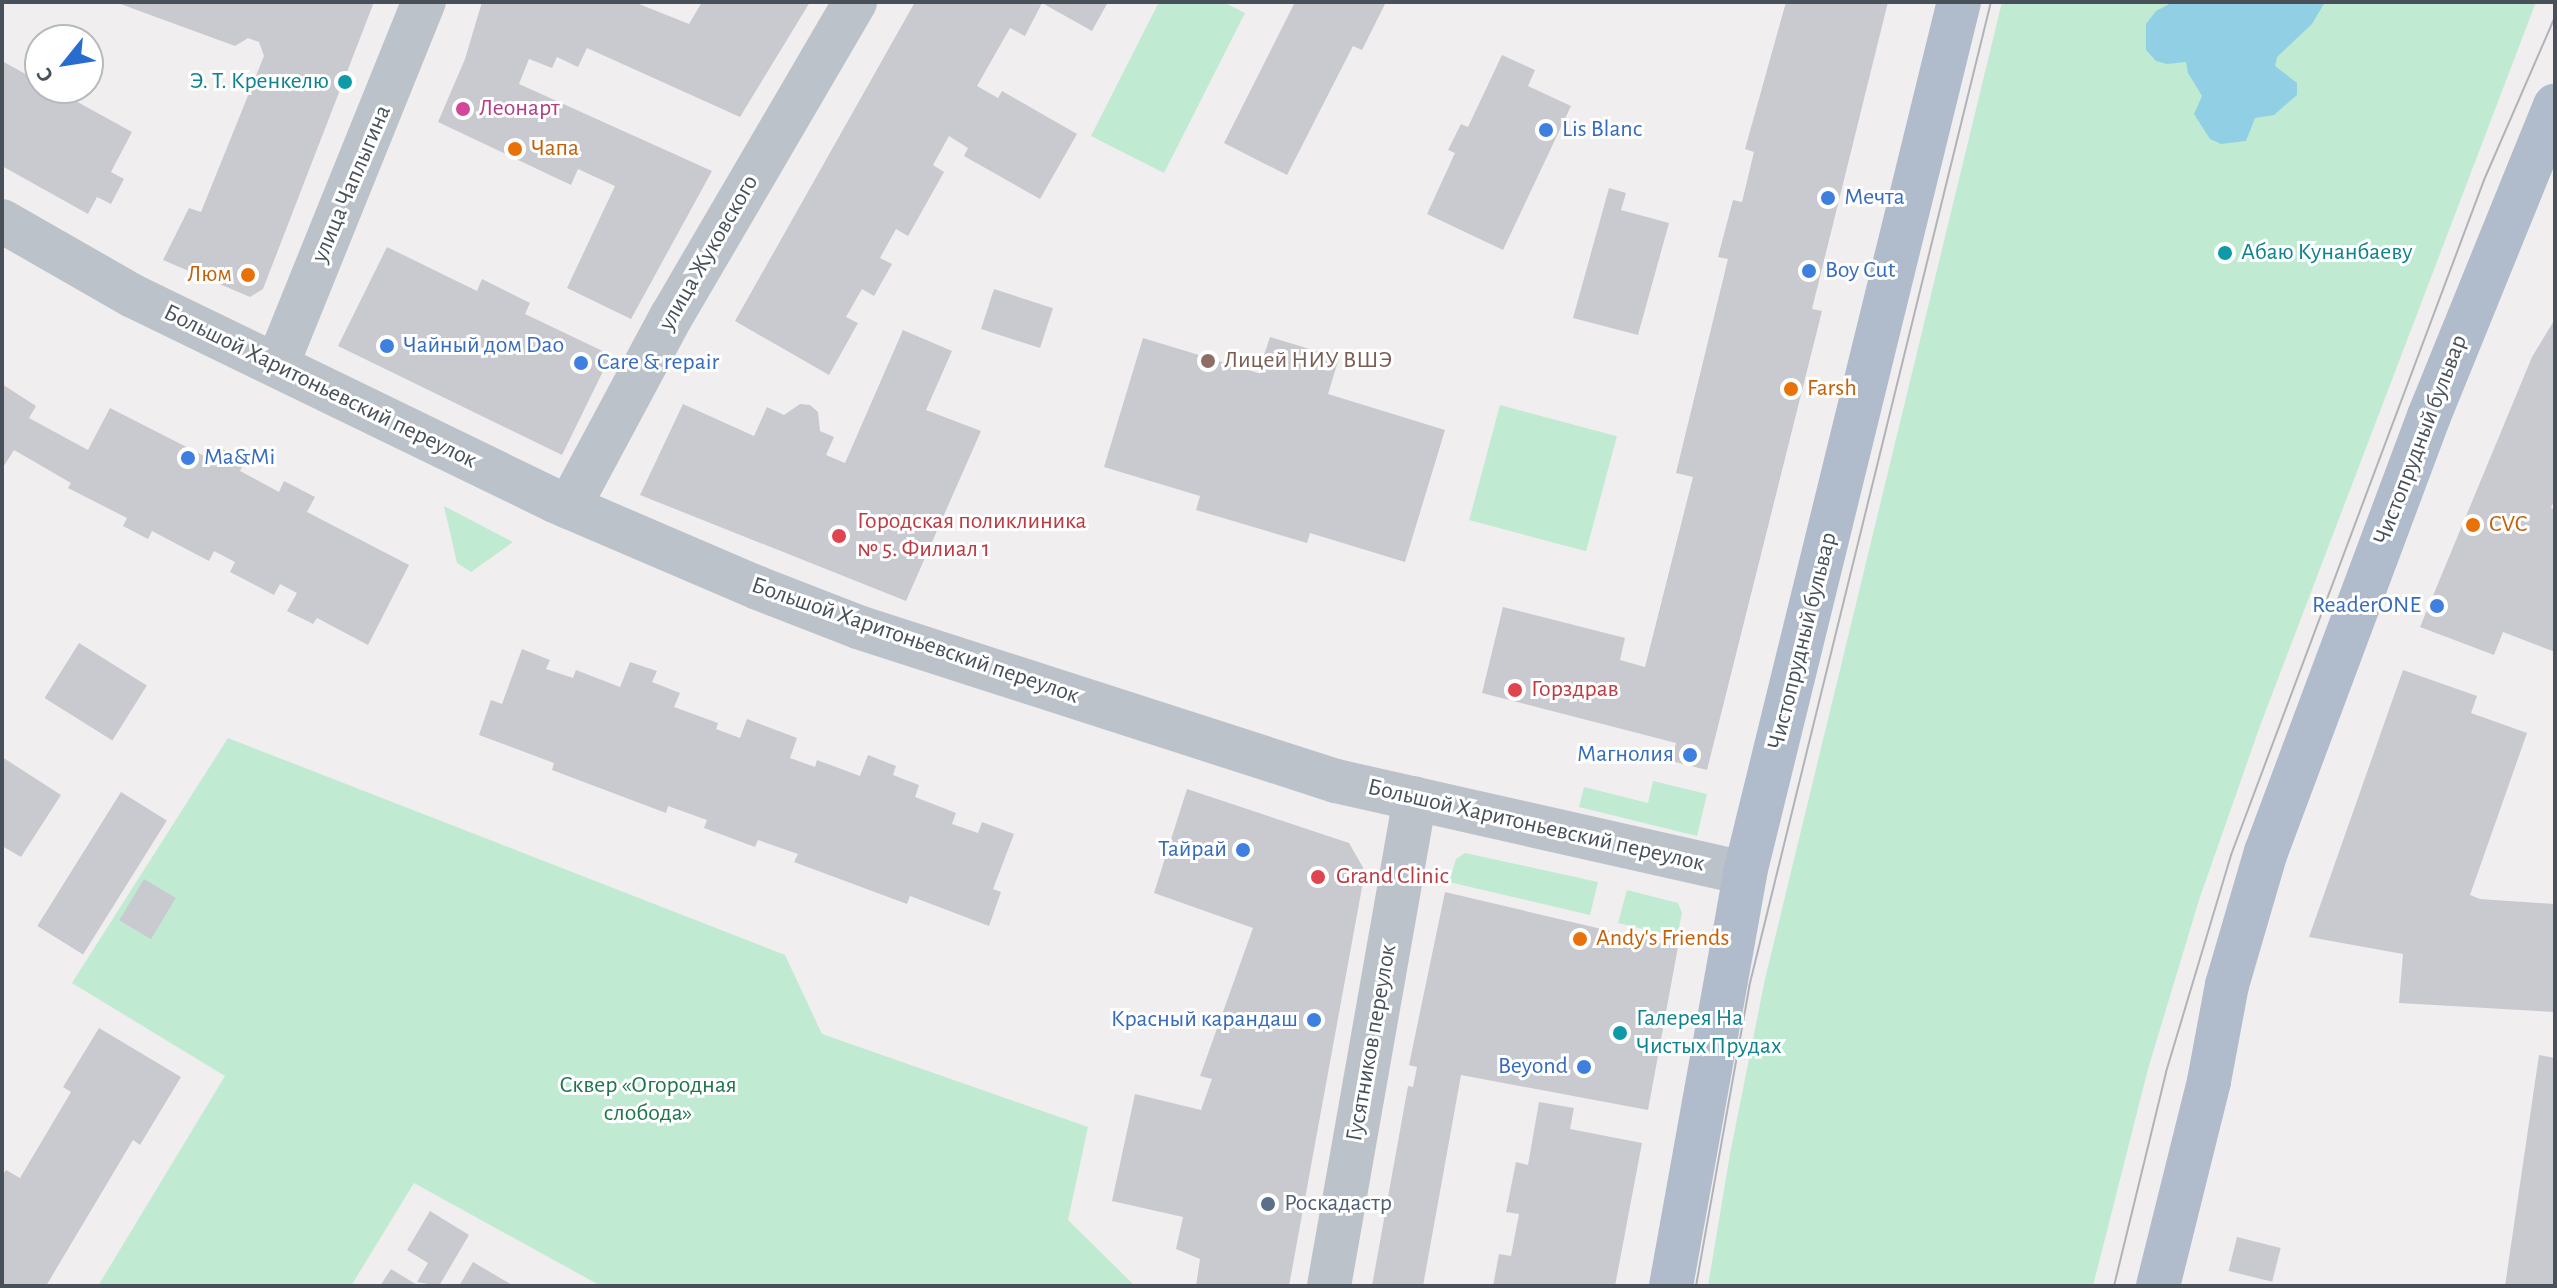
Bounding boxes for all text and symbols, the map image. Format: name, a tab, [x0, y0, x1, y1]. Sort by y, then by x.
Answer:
north arrow	[24, 24, 104, 104]
text: С	[32, 64, 58, 86]
place label: Э. Т. Кренкелю	[190, 68, 329, 96]
marker: Э. Т. Кренкелю	[336, 73, 354, 91]
place label: Леонарт	[479, 95, 560, 123]
marker: Леонарт	[454, 100, 472, 118]
street label: улица Чаплыгина	[306, 101, 398, 267]
place label: Lis Blanc	[1562, 116, 1642, 144]
marker: Lis Blanc	[1537, 121, 1555, 139]
place label: Чапа	[531, 135, 579, 163]
marker: Чапа	[506, 140, 524, 158]
street label: улица Жуковского	[653, 170, 765, 336]
place label: Мечта	[1844, 184, 1905, 212]
marker: Мечта	[1819, 189, 1837, 207]
place label: Абаю Кунанбаеву	[2241, 239, 2413, 267]
marker: Абаю Кунанбаеву	[2216, 244, 2234, 262]
place label: Boy Cut	[1825, 257, 1895, 285]
place label: Люм	[187, 261, 232, 289]
marker: Boy Cut	[1800, 262, 1818, 280]
marker: Люм	[239, 266, 257, 284]
street label: Большой Харитоньевский переулок	[159, 298, 481, 476]
street label: Чистопрудный бульвар	[2368, 331, 2474, 549]
place label: Чайный дом Dao	[403, 332, 564, 360]
marker: Чайный дом Dao	[378, 337, 396, 355]
place label: Лицей НИУ ВШЭ	[1224, 347, 1393, 375]
place label: Care & repair	[597, 349, 719, 377]
marker: Лицей НИУ ВШЭ	[1199, 352, 1217, 370]
marker: Care & repair	[572, 354, 590, 372]
place label: Farsh	[1807, 375, 1857, 403]
marker: Farsh	[1782, 380, 1800, 398]
place label: Ma&Mi	[204, 444, 275, 472]
marker: Ma&Mi	[179, 449, 197, 467]
place label: Городская поликлиника № 5. Филиал 1	[857, 508, 1087, 564]
place label: CVC	[2489, 511, 2527, 539]
marker: CVC	[2464, 516, 2482, 534]
marker: Городская поликлиника № 5. Филиал 1	[828, 525, 850, 547]
street label: Чистопрудный бульвар	[1762, 530, 1844, 752]
street label: Большой Харитоньевский переулок	[747, 571, 1083, 711]
place label: ReaderONE	[2312, 592, 2421, 620]
marker: ReaderONE	[2428, 597, 2446, 615]
place label: Горздрав	[1531, 676, 1619, 704]
marker: Горздрав	[1506, 681, 1524, 699]
place label: Магнолия	[1577, 741, 1674, 769]
marker: Магнолия	[1681, 746, 1699, 764]
street label: Большой Харитоньевский переулок	[1365, 773, 1707, 879]
place label: Тайрай	[1158, 836, 1227, 864]
marker: Тайрай	[1234, 841, 1252, 859]
place label: Grand Clinic	[1336, 863, 1449, 891]
marker: Grand Clinic	[1307, 866, 1329, 888]
place label: Andy's Friends	[1596, 925, 1729, 953]
marker: Andy's Friends	[1571, 930, 1589, 948]
street label: Гусятников переулок	[1340, 942, 1404, 1144]
place label: Галерея На Чистых Прудах	[1636, 1005, 1782, 1061]
place label: Красный карандаш	[1111, 1006, 1298, 1034]
marker: Красный карандаш	[1305, 1011, 1323, 1029]
marker: Галерея На Чистых Прудах	[1611, 1024, 1629, 1042]
place label: Beyond	[1498, 1053, 1568, 1081]
marker: Beyond	[1575, 1058, 1593, 1076]
park label: Сквер «Огородная слобода»	[559, 1072, 737, 1128]
place label: Роскадастр	[1284, 1190, 1392, 1218]
marker: Роскадастр	[1259, 1195, 1277, 1213]

